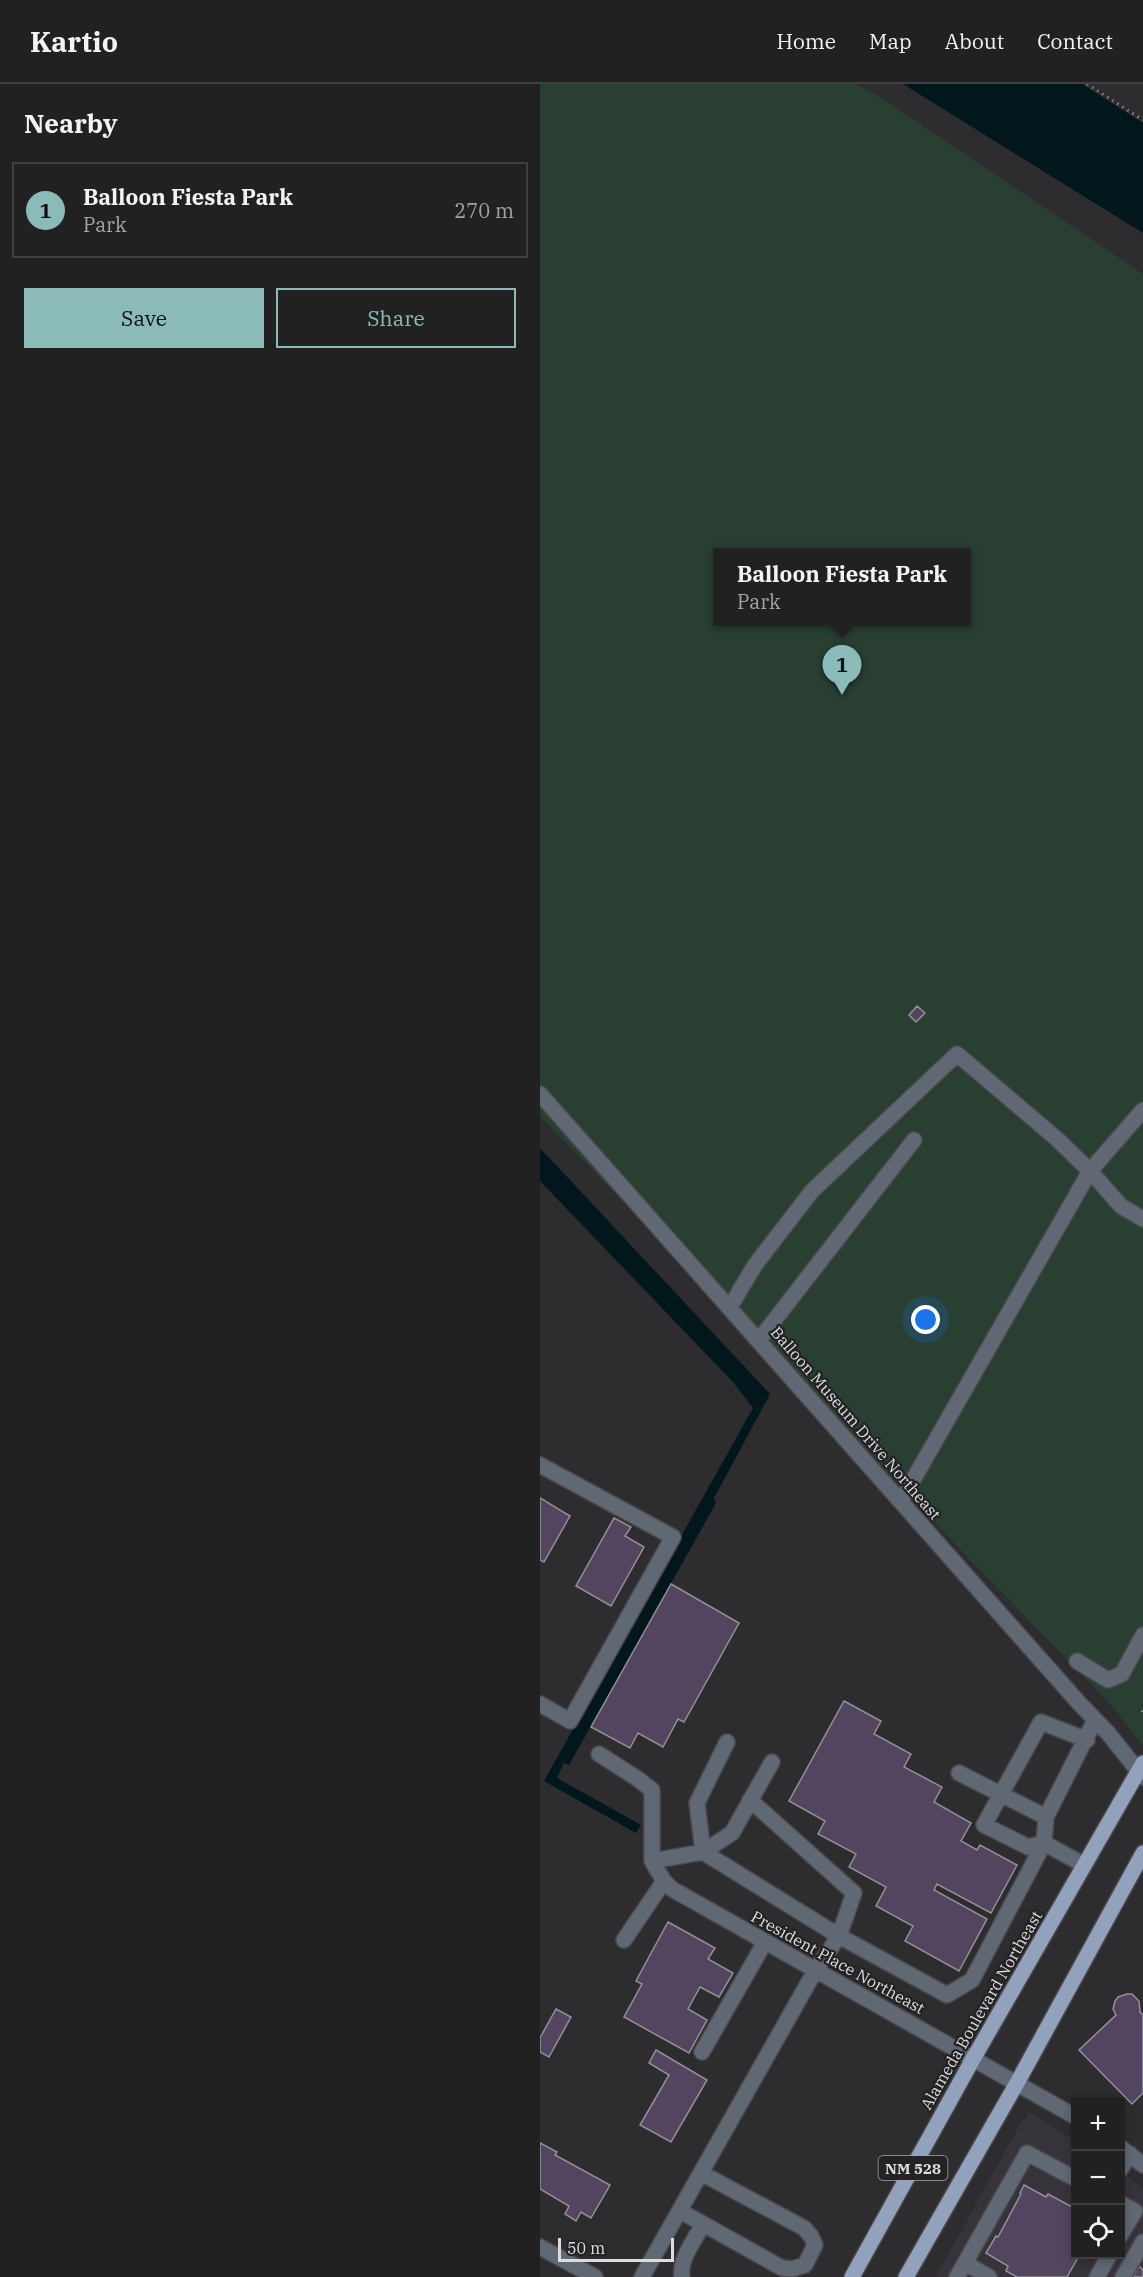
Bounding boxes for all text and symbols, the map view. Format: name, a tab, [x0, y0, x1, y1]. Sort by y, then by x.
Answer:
text: Kartio	[30, 23, 118, 60]
text: Home	[776, 27, 836, 55]
text: Map	[869, 27, 912, 55]
text: About	[945, 27, 1004, 55]
text: Contact	[1037, 27, 1113, 55]
text: Nearby	[24, 106, 118, 140]
text: Balloon Fiesta Park	[83, 182, 293, 211]
text: 1	[40, 197, 52, 224]
text: 270 m	[454, 197, 514, 224]
text: Park	[83, 211, 127, 238]
button: Save	[24, 288, 264, 348]
button: Share	[276, 288, 516, 348]
popup	[713, 548, 971, 626]
text: Balloon Fiesta Park	[737, 559, 947, 588]
text: Park	[737, 588, 781, 615]
pin: 1	[822, 646, 862, 695]
your location	[911, 1305, 940, 1334]
street label: Balloon Museum Drive Northeast	[767, 1322, 946, 1524]
street label: President Place Northeast	[748, 1906, 929, 2018]
street label: Alameda Boulevard Northeast	[916, 1907, 1046, 2113]
map controls	[1071, 2097, 1125, 2259]
button: +	[1071, 2097, 1125, 2151]
button: −	[1071, 2151, 1125, 2205]
road number: NM 528	[878, 2156, 947, 2180]
button: locate	[1071, 2205, 1125, 2259]
scale bar	[558, 2235, 674, 2262]
text: 50 m	[567, 2238, 605, 2258]

